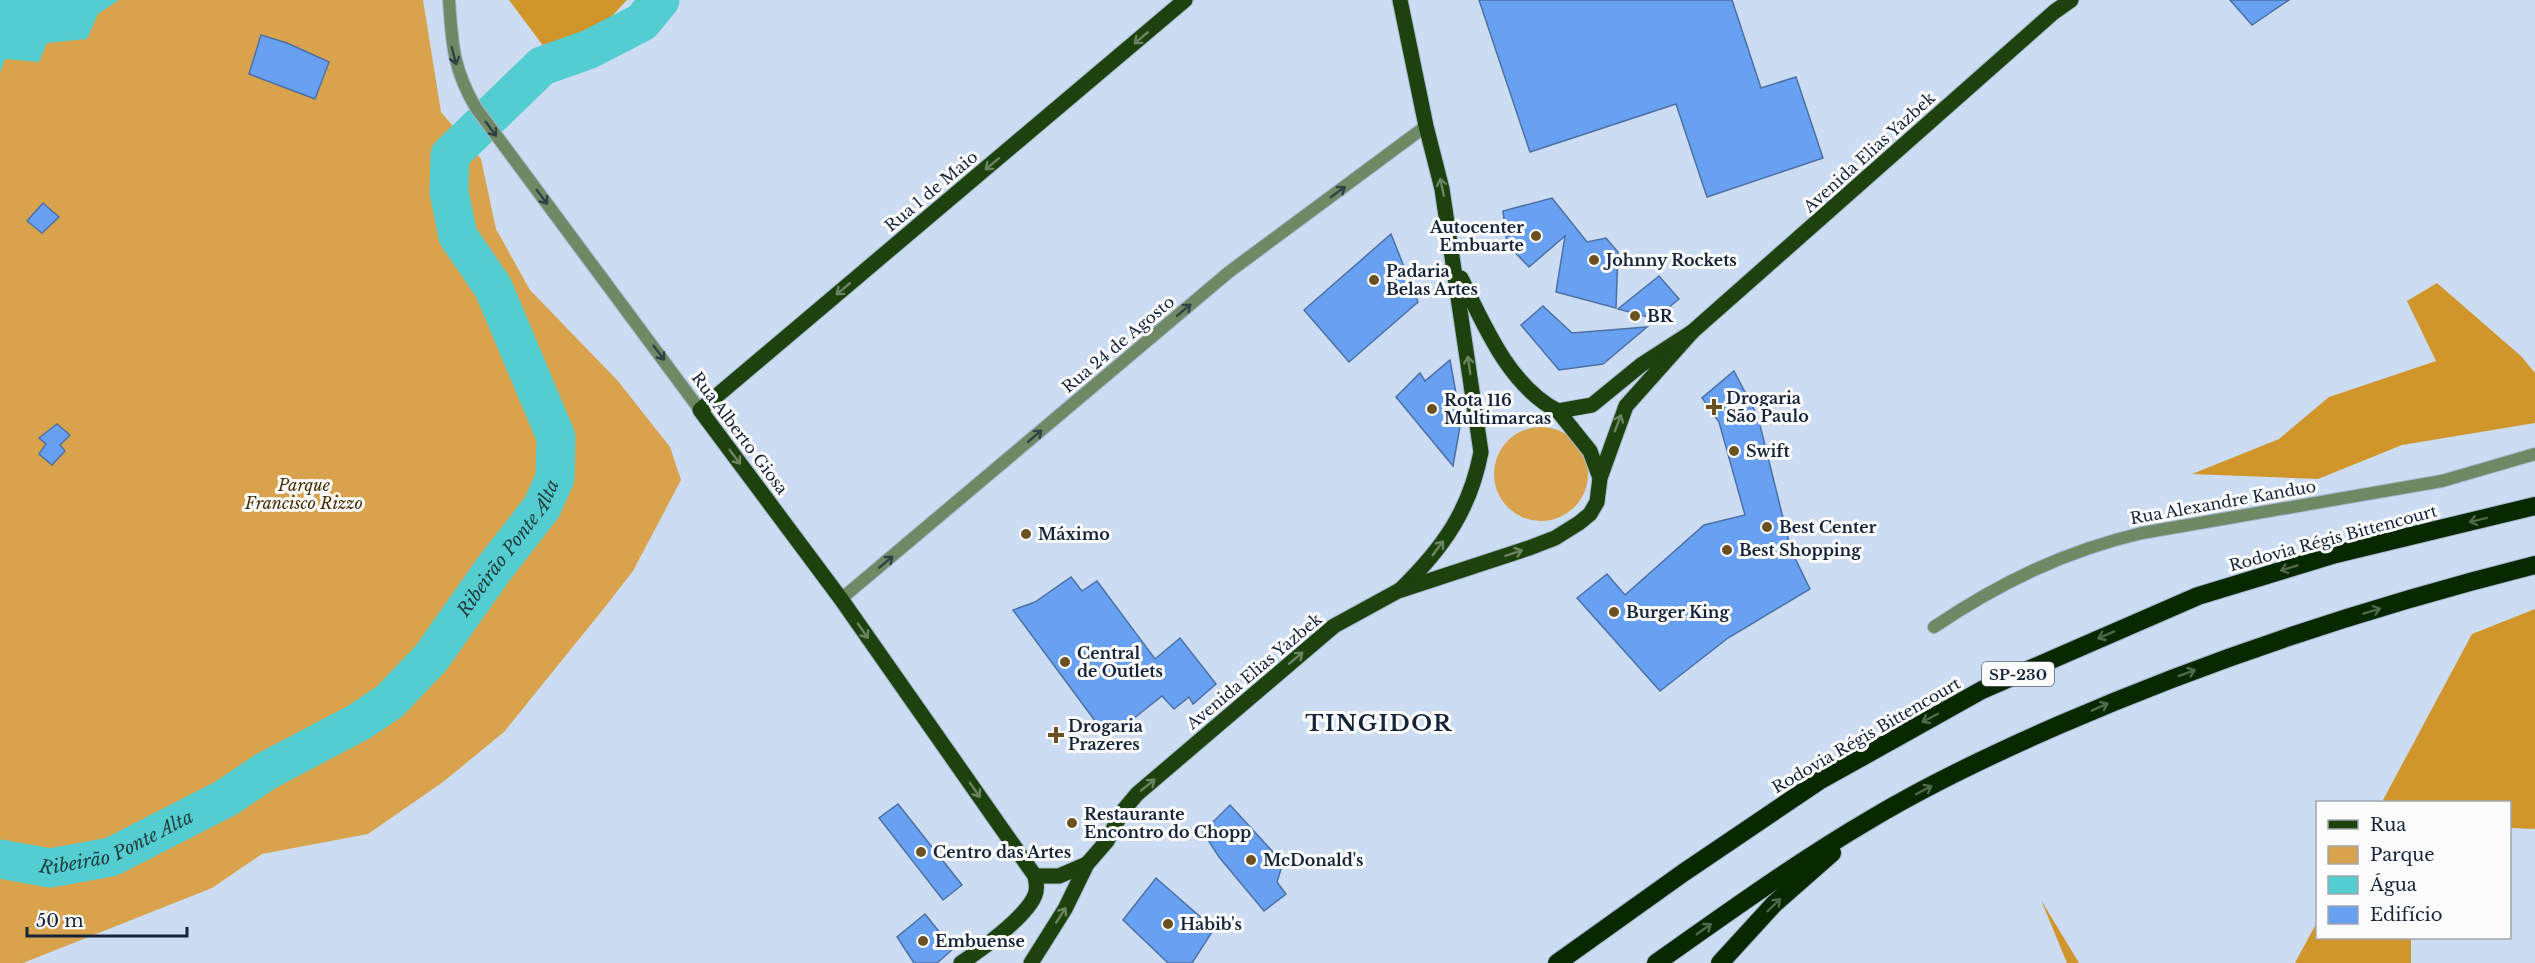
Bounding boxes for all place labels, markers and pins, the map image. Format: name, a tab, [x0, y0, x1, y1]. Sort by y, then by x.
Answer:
place label: Autocenter Embuarte	[1429, 217, 1524, 255]
marker: Autocenter Embuarte	[1529, 229, 1543, 243]
place label: Johnny Rockets	[1603, 250, 1737, 270]
marker: Johnny Rockets	[1587, 253, 1601, 267]
place label: Padaria Belas Artes	[1386, 261, 1478, 299]
marker: Padaria Belas Artes	[1367, 273, 1381, 287]
place label: BR	[1647, 306, 1674, 326]
marker: BR	[1628, 309, 1642, 323]
place label: Drogaria São Paulo	[1726, 388, 1809, 426]
place label: Rota 116 Multimarcas	[1444, 390, 1551, 428]
marker: Drogaria São Paulo	[1707, 400, 1721, 414]
marker: Rota 116 Multimarcas	[1425, 402, 1439, 416]
place label: Swift	[1746, 441, 1790, 461]
marker: Swift	[1727, 444, 1741, 458]
place label: Best Center	[1779, 517, 1877, 537]
marker: Best Center	[1760, 520, 1774, 534]
place label: Máximo	[1038, 524, 1110, 544]
marker: Máximo	[1019, 527, 1033, 541]
place label: Best Shopping	[1739, 540, 1862, 560]
marker: Best Shopping	[1720, 543, 1734, 557]
place label: Burger King	[1626, 602, 1730, 622]
marker: Burger King	[1607, 605, 1621, 619]
place label: Central de Outlets	[1077, 643, 1163, 681]
marker: Central de Outlets	[1058, 655, 1072, 669]
place label: Drogaria Prazeres	[1068, 716, 1143, 754]
marker: Drogaria Prazeres	[1049, 728, 1063, 742]
place label: Restaurante Encontro do Chopp	[1084, 804, 1251, 842]
marker: Restaurante Encontro do Chopp	[1065, 816, 1079, 830]
place label: Centro das Artes	[933, 842, 1071, 862]
marker: Centro das Artes	[914, 845, 928, 859]
place label: McDonald's	[1263, 850, 1364, 870]
marker: McDonald's	[1244, 853, 1258, 867]
place label: Habib's	[1180, 914, 1242, 934]
marker: Habib's	[1161, 917, 1175, 931]
place label: Embuense	[935, 931, 1025, 951]
marker: Embuense	[916, 934, 930, 948]

